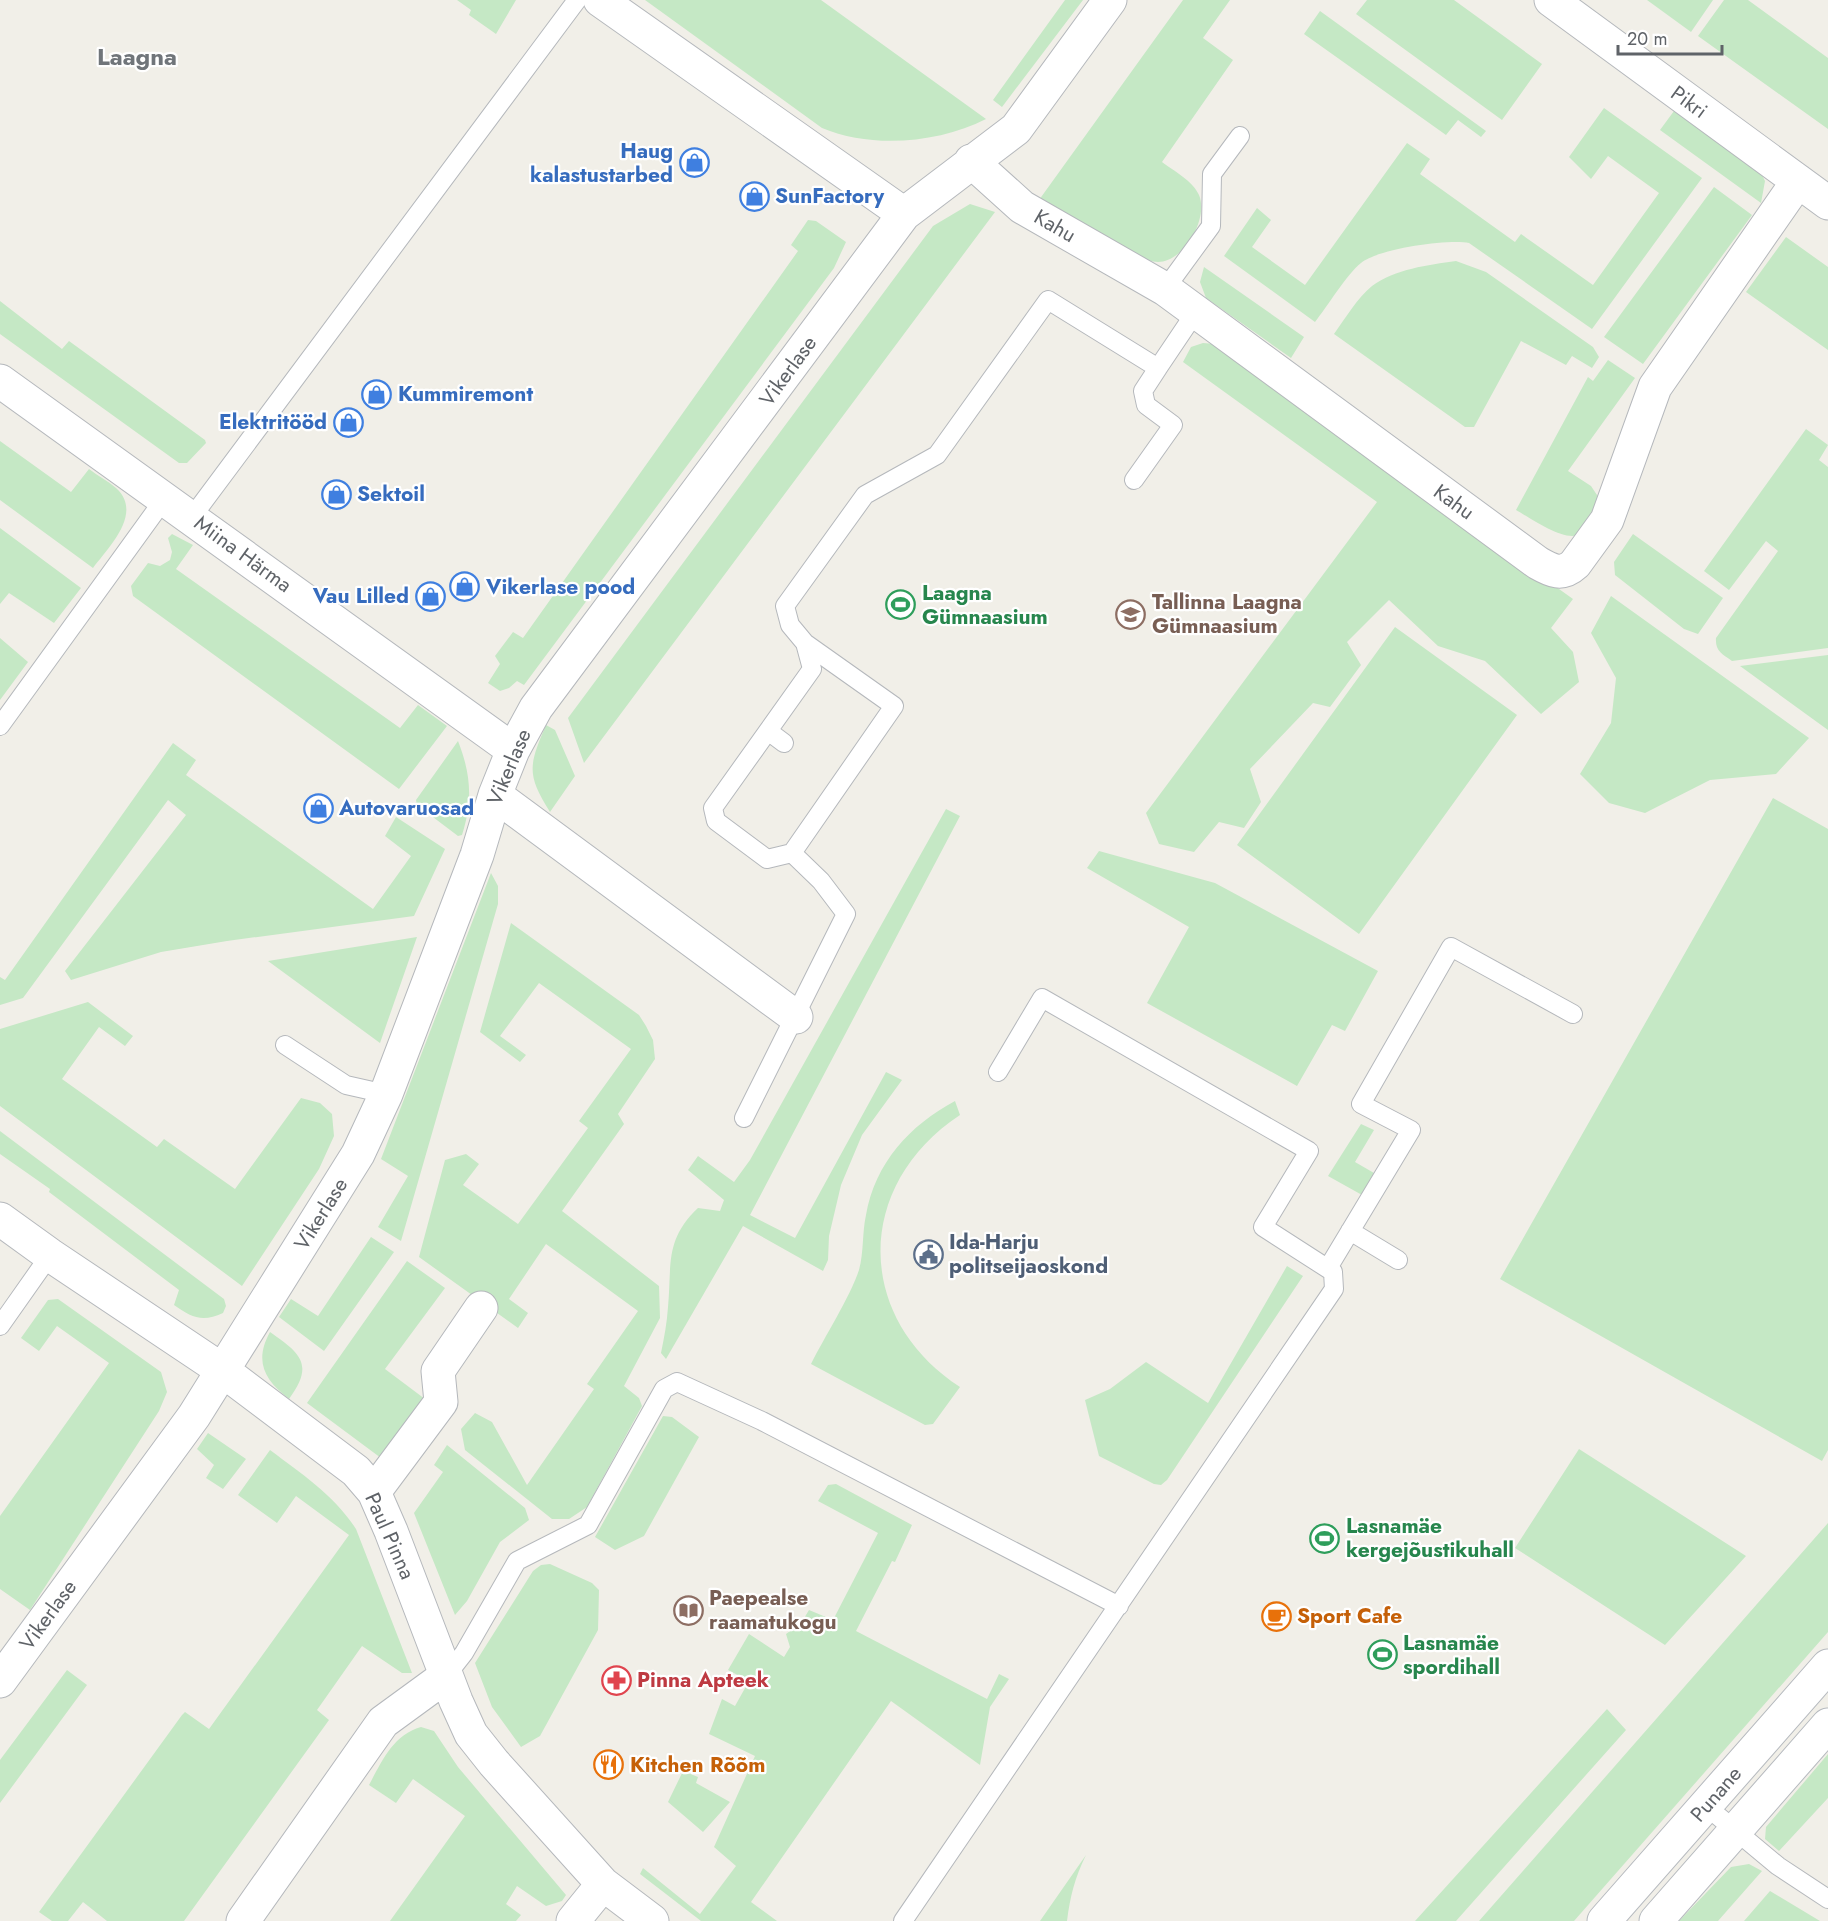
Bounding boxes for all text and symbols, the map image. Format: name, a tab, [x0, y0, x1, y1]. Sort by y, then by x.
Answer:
scale bar	[1618, 18, 1722, 56]
text: 20 m	[1627, 26, 1667, 52]
district label: Laagna	[97, 39, 177, 74]
street label: Pikri	[1664, 78, 1714, 126]
place label: Haug kalastustarbed	[530, 136, 673, 190]
shop icon: Haug kalastustarbed	[678, 147, 710, 179]
shop icon: SunFactory	[738, 180, 770, 212]
place label: SunFactory	[775, 181, 885, 211]
street label: Kahu	[1028, 202, 1082, 250]
street label: Vikerlase	[752, 329, 824, 412]
shop icon: Kummiremont	[361, 378, 393, 410]
place label: Kummiremont	[398, 379, 533, 409]
shop icon: Elektritööd	[332, 406, 364, 438]
place label: Elektritööd	[219, 407, 327, 437]
street label: Kahu	[1427, 477, 1481, 527]
shop icon: Sektoil	[320, 478, 352, 510]
place label: Sektoil	[357, 479, 425, 509]
street label: Miina Härma	[188, 508, 298, 600]
shop icon: Vikerlase pood	[449, 571, 481, 603]
place label: Vikerlase pood	[485, 572, 635, 602]
place label: Laagna Gümnaasium	[922, 578, 1048, 632]
shop icon: Vau Lilled	[414, 580, 446, 612]
place label: Vau Lilled	[312, 581, 409, 611]
place label: Tallinna Laagna Gümnaasium	[1152, 587, 1302, 641]
sports icon: Laagna Gümnaasium	[885, 589, 917, 621]
school or university icon: Tallinna Laagna Gümnaasium	[1115, 598, 1147, 630]
street label: Vikerlase	[479, 724, 539, 810]
shop icon: Autovaruosad	[302, 792, 334, 824]
place label: Autovaruosad	[338, 793, 474, 823]
street label: Vikerlase	[287, 1172, 355, 1256]
place label: Ida-Harju politseijaoskond	[949, 1227, 1108, 1281]
public building icon: Ida-Harju politseijaoskond	[912, 1238, 944, 1270]
street label: Paul Pinna	[358, 1488, 422, 1584]
place label: Lasnamäe kergejõustikuhall	[1346, 1511, 1514, 1565]
sports icon: Lasnamäe kergejõustikuhall	[1309, 1522, 1341, 1554]
street label: Vikerlase	[12, 1573, 84, 1656]
place label: Paepealse raamatukogu	[709, 1583, 837, 1637]
library icon: Paepealse raamatukogu	[672, 1594, 704, 1626]
cafe icon: Sport Cafe	[1260, 1600, 1292, 1632]
place label: Sport Cafe	[1297, 1601, 1402, 1631]
place label: Lasnamäe spordihall	[1403, 1628, 1500, 1682]
sports icon: Lasnamäe spordihall	[1366, 1639, 1398, 1671]
pharmacy icon: Pinna Apteek	[600, 1664, 632, 1696]
place label: Pinna Apteek	[637, 1665, 769, 1695]
restaurant icon: Kitchen Rõõm	[593, 1749, 625, 1781]
place label: Kitchen Rõõm	[630, 1750, 765, 1780]
street label: Punane	[1683, 1759, 1749, 1828]

